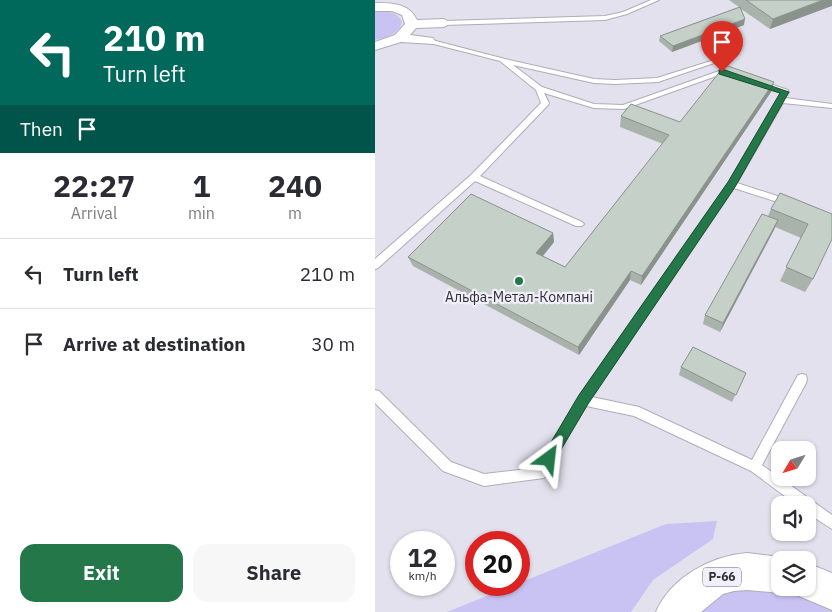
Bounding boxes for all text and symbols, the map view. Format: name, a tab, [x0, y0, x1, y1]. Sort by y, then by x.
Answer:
text: 210 m	[103, 15, 206, 61]
icon: left	[20, 20, 85, 85]
pin	[701, 21, 743, 72]
icon: arrive	[708, 28, 736, 56]
text: Turn left	[103, 59, 186, 88]
icon: arrive	[73, 115, 101, 143]
text: Then	[20, 117, 63, 141]
text: 22:27	[53, 166, 135, 205]
text: 1	[192, 166, 210, 205]
text: 240	[268, 166, 322, 205]
text: Arrival	[71, 203, 117, 223]
text: min	[188, 203, 215, 223]
text: m	[288, 203, 302, 223]
icon: left	[20, 260, 48, 288]
text: Turn left	[63, 262, 139, 286]
text: 210 m	[300, 262, 355, 286]
marker: Альфа-Метал-Компані	[513, 275, 525, 287]
place label: Альфа-Метал-Компані	[445, 288, 593, 306]
icon: arrive	[20, 330, 48, 358]
text: Arrive at destination	[63, 332, 246, 356]
text: 30 m	[311, 332, 355, 356]
position arrow	[522, 432, 574, 484]
north arrow	[771, 441, 816, 486]
map controls	[771, 441, 816, 596]
button: sound	[771, 496, 816, 541]
speed limit sign: 20	[465, 531, 530, 596]
text: 12	[407, 541, 438, 574]
button: Exit	[20, 544, 183, 602]
button: Share	[193, 544, 355, 602]
button: layers	[771, 551, 816, 596]
text: km/h	[408, 568, 437, 583]
road number: Р-66	[703, 568, 741, 586]

